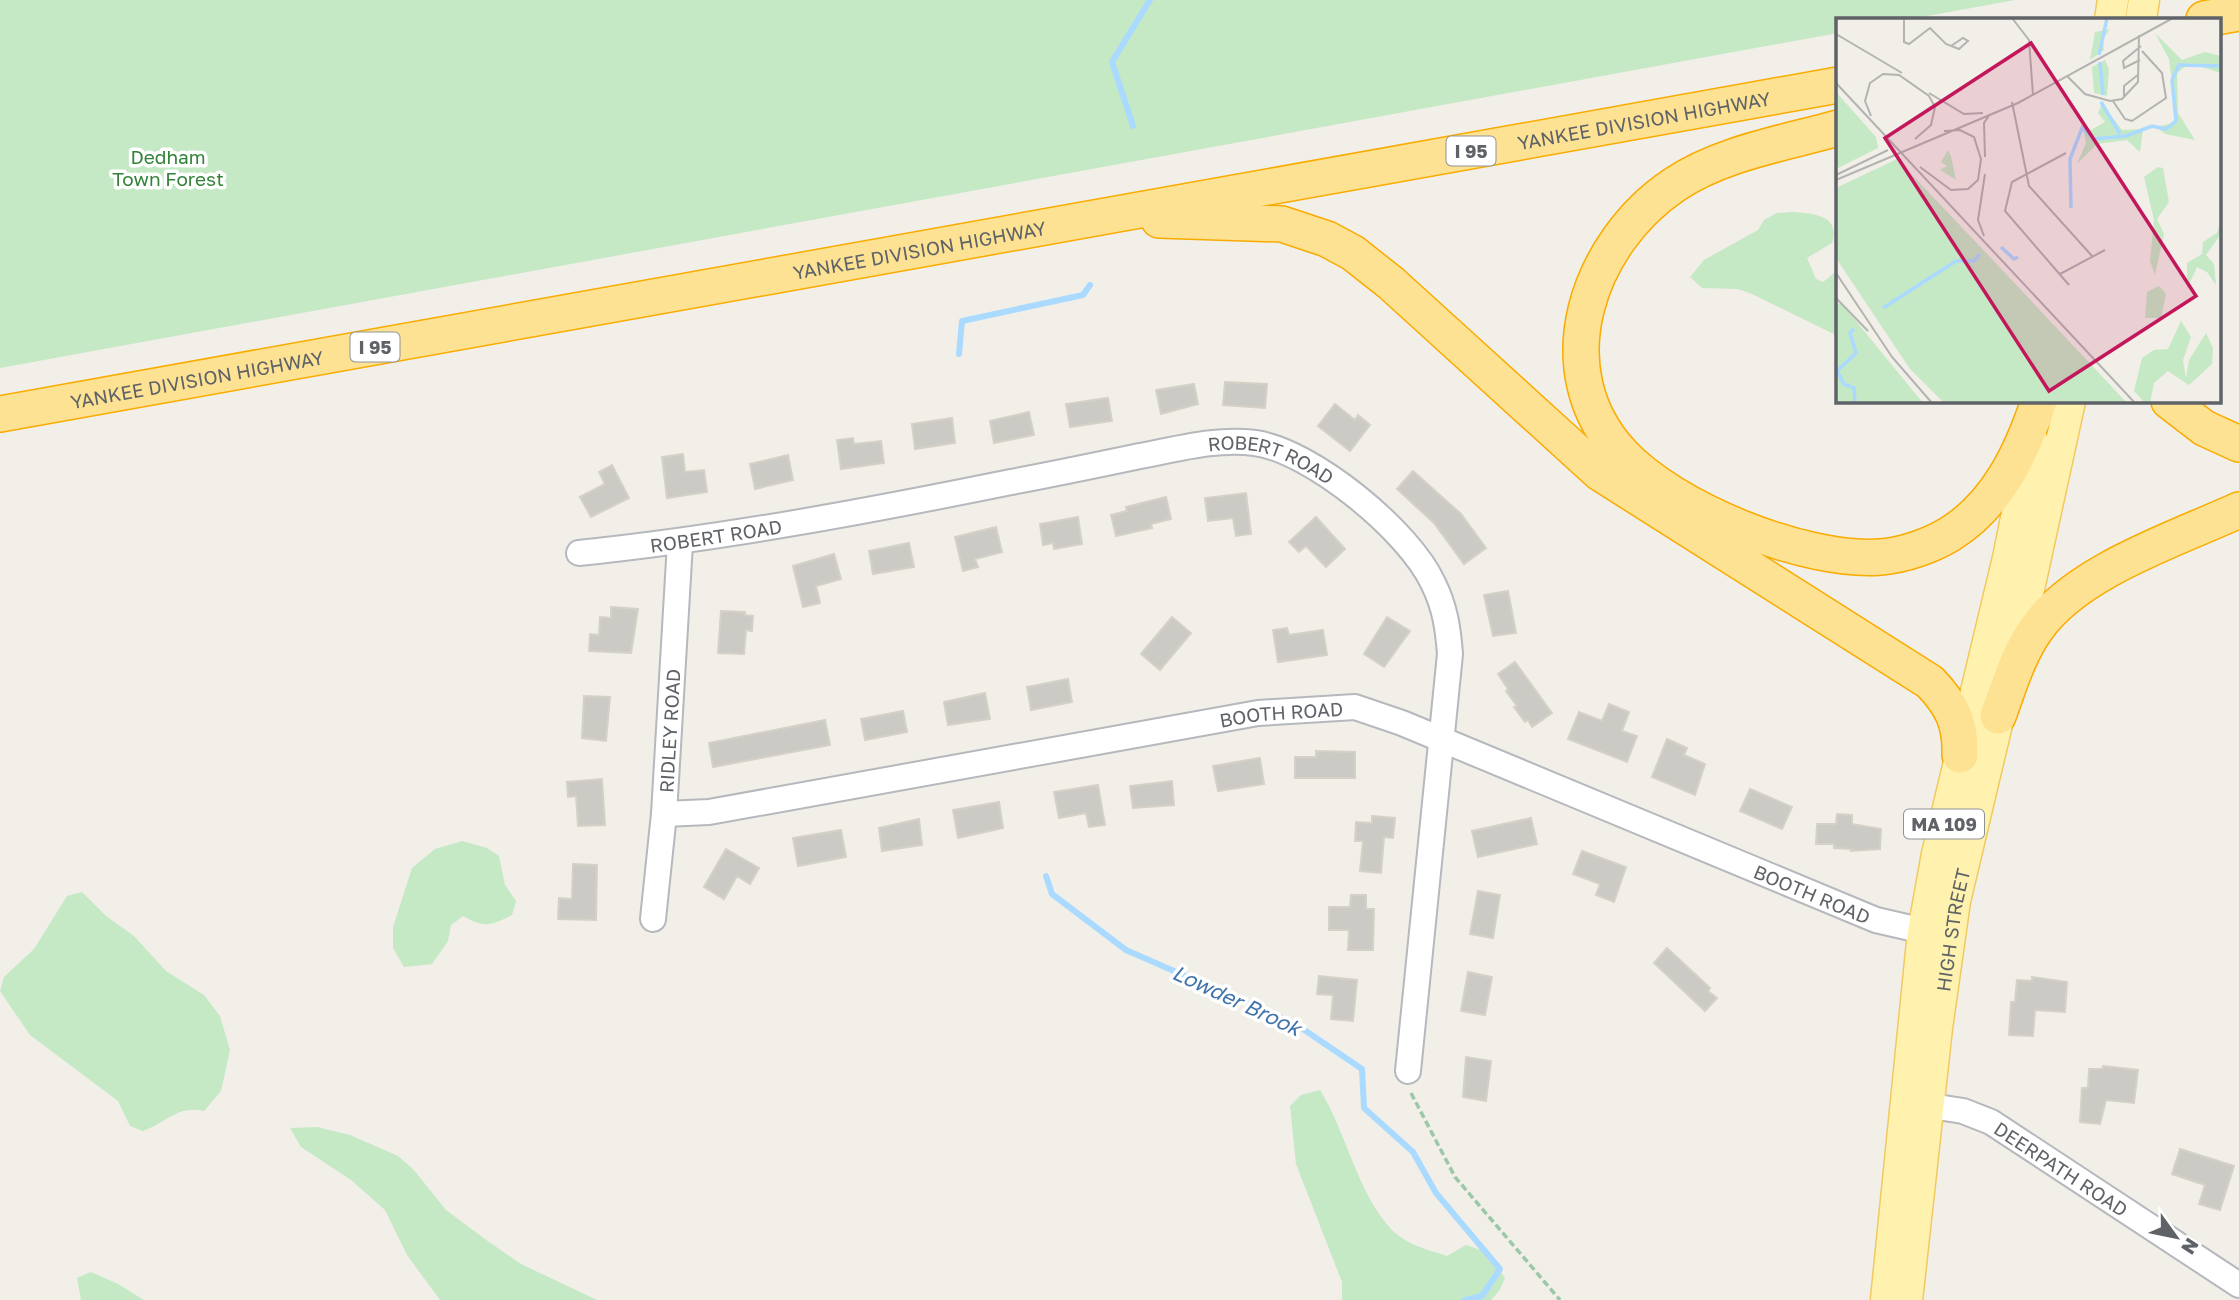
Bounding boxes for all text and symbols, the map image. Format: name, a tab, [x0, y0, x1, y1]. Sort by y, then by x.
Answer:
inset map	[1836, 18, 2222, 402]
street label: YANKEE DIVISION HIGHWAY	[1516, 86, 1772, 154]
road number: I 95	[1446, 136, 1496, 166]
park label: Dedham Town Forest	[112, 145, 224, 190]
street label: YANKEE DIVISION HIGHWAY	[791, 216, 1048, 283]
road number: I 95	[350, 332, 400, 362]
street label: YANKEE DIVISION HIGHWAY	[69, 345, 325, 413]
street label: ROBERT ROAD	[1207, 430, 1339, 488]
street label: ROBERT ROAD	[648, 514, 784, 556]
street label: RIDLEY ROAD	[654, 668, 684, 794]
street label: BOOTH ROAD	[1218, 696, 1344, 731]
road number: MA 109	[1904, 810, 1984, 838]
street label: BOOTH ROAD	[1751, 859, 1874, 928]
street label: HIGH STREET	[1931, 866, 1974, 993]
water label: Lowder Brook	[1169, 959, 1307, 1042]
street label: DEERPATH ROAD	[1990, 1116, 2133, 1221]
north arrow	[2141, 1202, 2211, 1272]
text: N	[2177, 1234, 2204, 1259]

